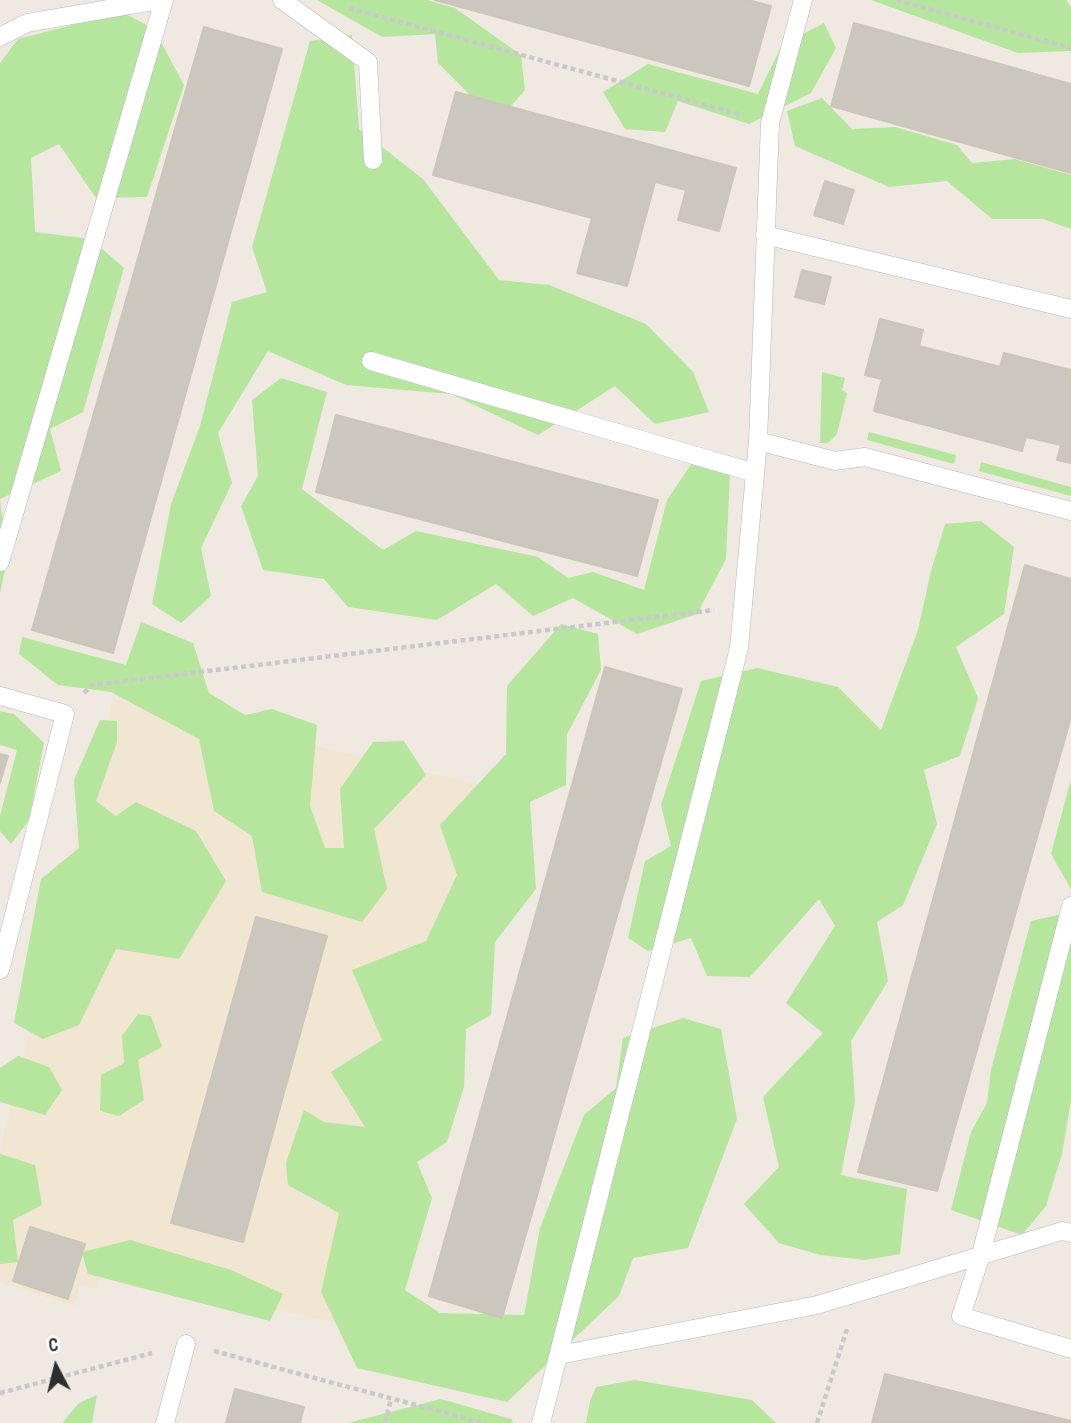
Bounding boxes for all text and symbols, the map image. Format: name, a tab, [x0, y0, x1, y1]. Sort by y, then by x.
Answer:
north arrow	[21, 1332, 91, 1402]
text: С	[47, 1334, 60, 1358]

